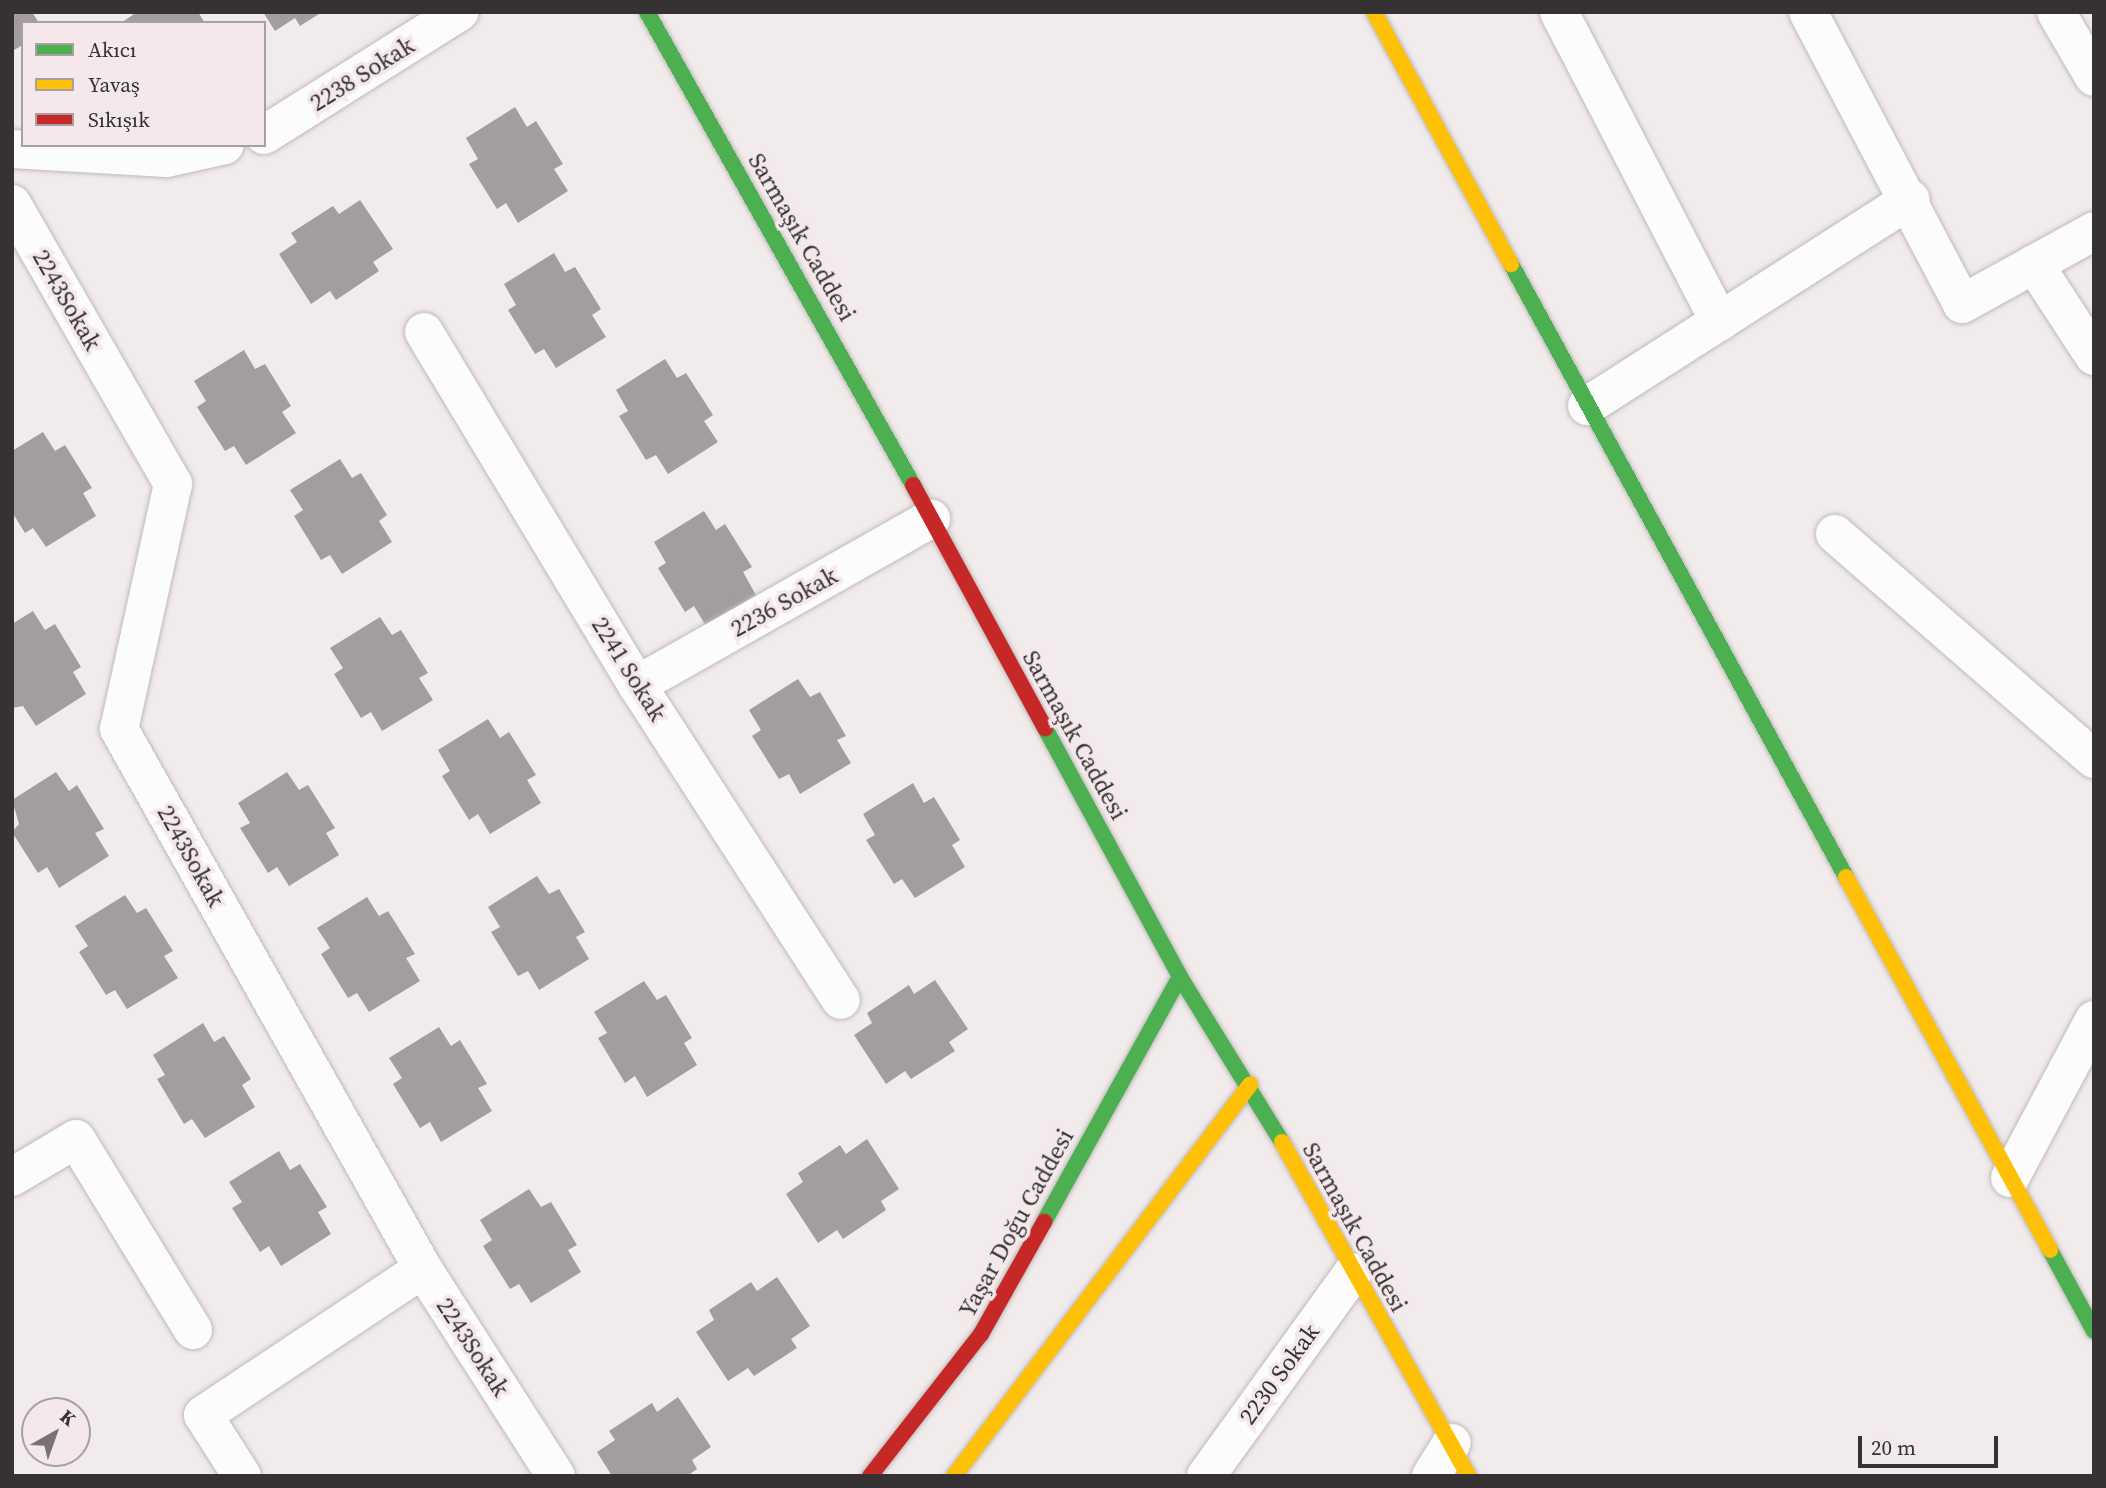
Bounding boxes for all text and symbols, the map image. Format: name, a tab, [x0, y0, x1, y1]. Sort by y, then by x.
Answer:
legend	[21, 21, 266, 147]
street label: 2238 Sokak	[305, 31, 419, 117]
text: Akıcı	[88, 35, 136, 64]
text: Yavaş	[88, 70, 140, 99]
text: Sıkışık	[88, 105, 150, 134]
street label: Sarmaşık Caddesi	[742, 148, 862, 326]
street label: 2243Sokak	[27, 244, 107, 356]
street label: 2236 Sokak	[726, 561, 842, 643]
street label: 2241 Sokak	[586, 612, 672, 726]
street label: Sarmaşık Caddesi	[1017, 645, 1133, 825]
street label: 2243Sokak	[151, 800, 231, 912]
street label: Yaşar Doğu Caddesi	[952, 1124, 1080, 1322]
street label: Sarmaşık Caddesi	[1297, 1137, 1413, 1317]
street label: 2243Sokak	[431, 1292, 515, 1402]
street label: 2230 Sokak	[1233, 1318, 1325, 1430]
north arrow	[21, 1397, 91, 1467]
text: K	[55, 1403, 82, 1432]
scale bar	[1861, 1422, 2001, 1466]
text: 20 m	[1871, 1433, 1916, 1462]

